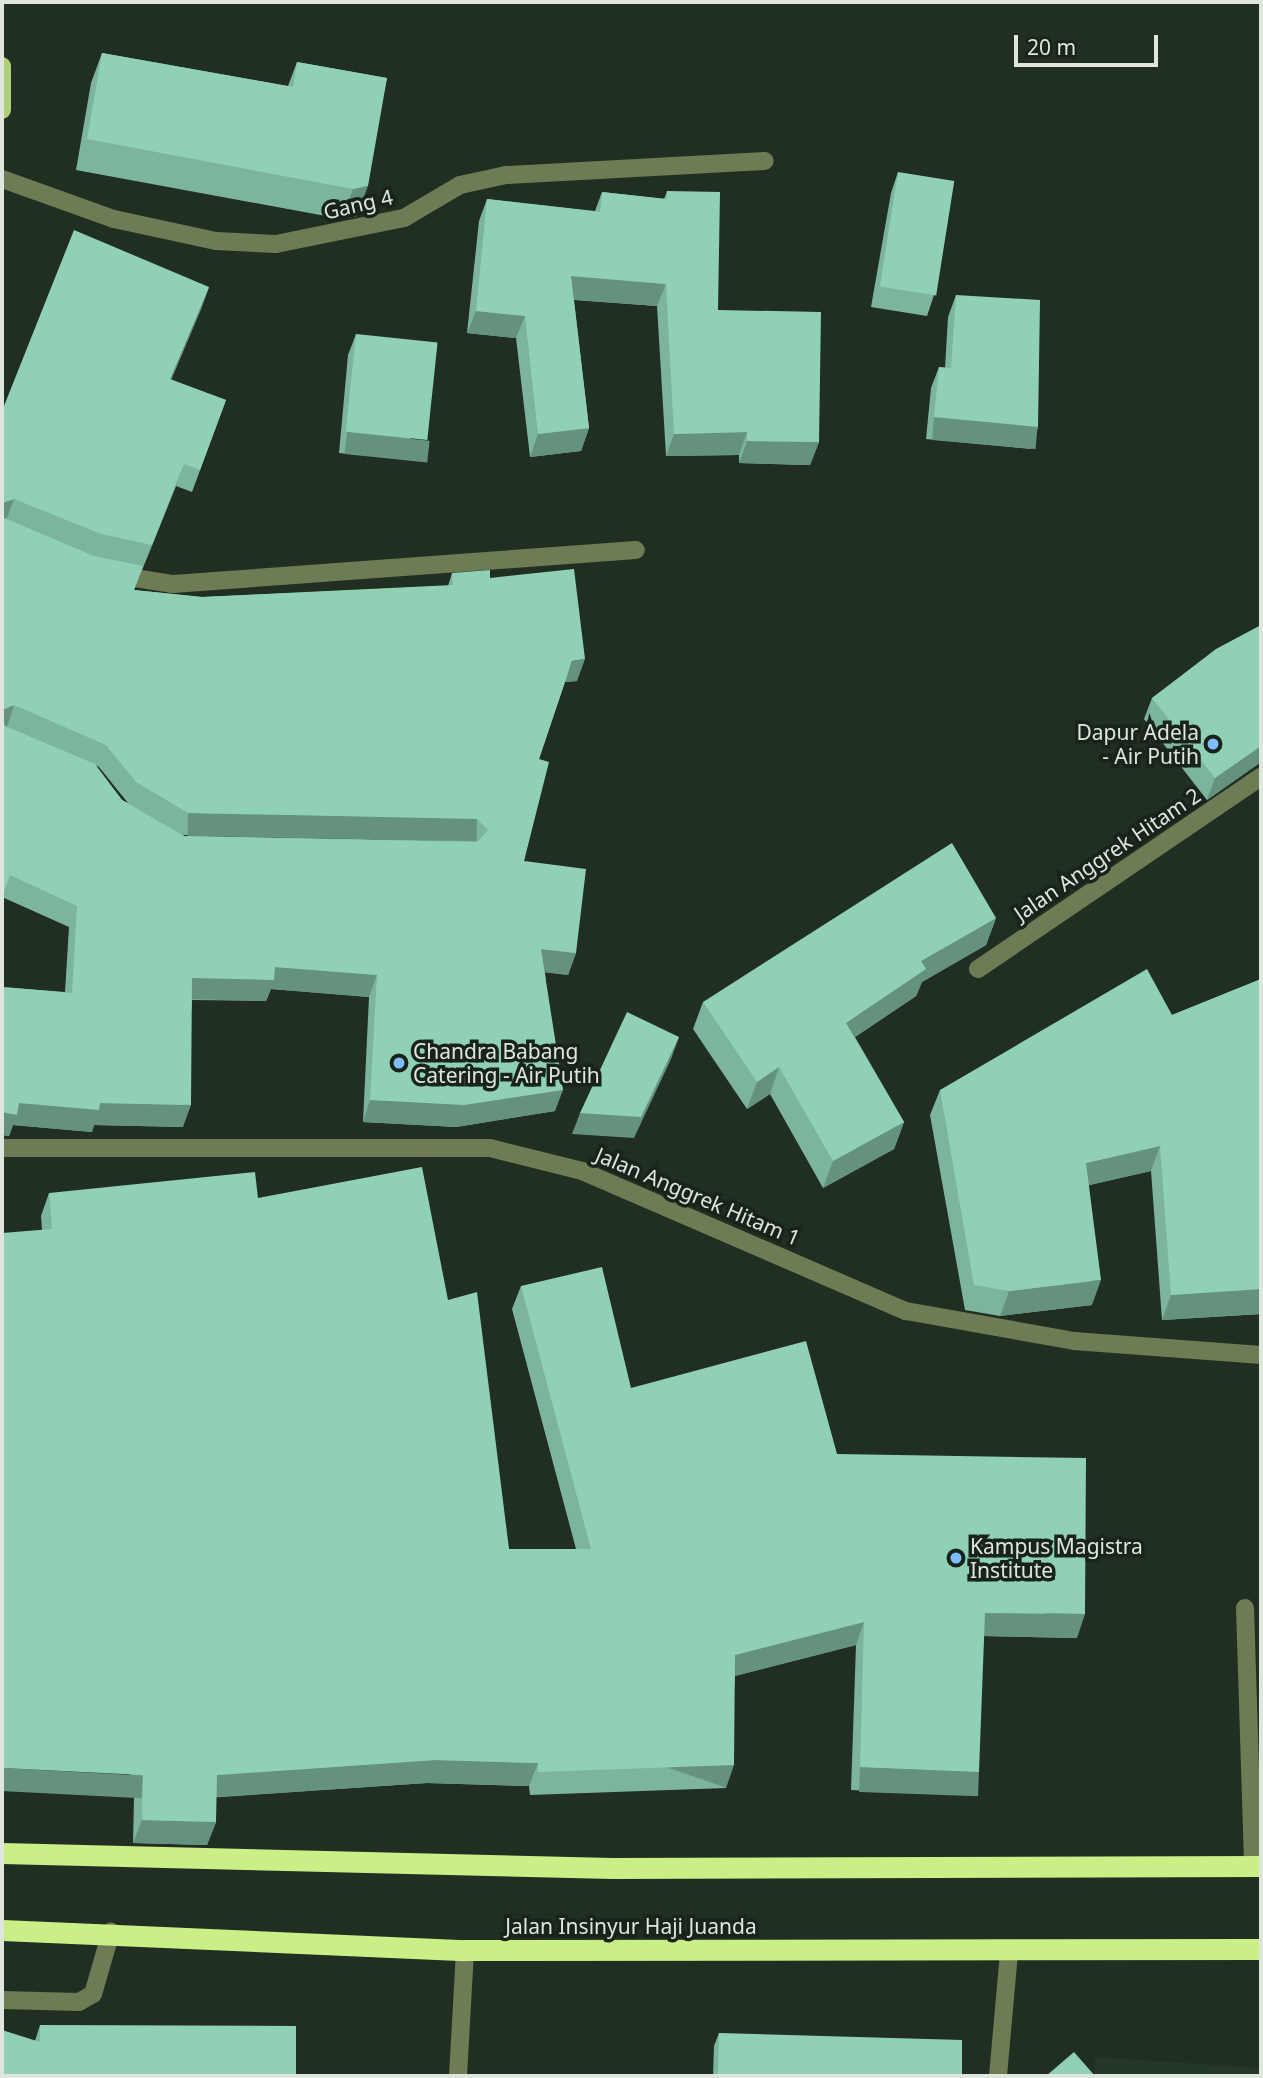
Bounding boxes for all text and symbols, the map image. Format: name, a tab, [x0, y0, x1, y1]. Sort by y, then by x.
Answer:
scale bar	[1018, 21, 1162, 65]
text: 20 m	[1027, 33, 1076, 61]
street label: Gang 4	[321, 184, 395, 224]
place label: Dapur Adela - Air Putih	[1076, 719, 1199, 769]
marker: Dapur Adela - Air Putih	[1205, 736, 1221, 752]
street label: Jalan Anggrek Hitam 2	[1009, 782, 1205, 926]
place label: Chandra Babang Catering - Air Putih	[413, 1038, 600, 1088]
marker: Chandra Babang Catering - Air Putih	[391, 1055, 407, 1071]
street label: Jalan Anggrek Hitam 1	[592, 1141, 804, 1251]
place label: Kampus Magistra Institute	[970, 1533, 1143, 1583]
marker: Kampus Magistra Institute	[948, 1550, 964, 1566]
street label: Jalan Insinyur Haji Juanda	[505, 1913, 757, 1939]

